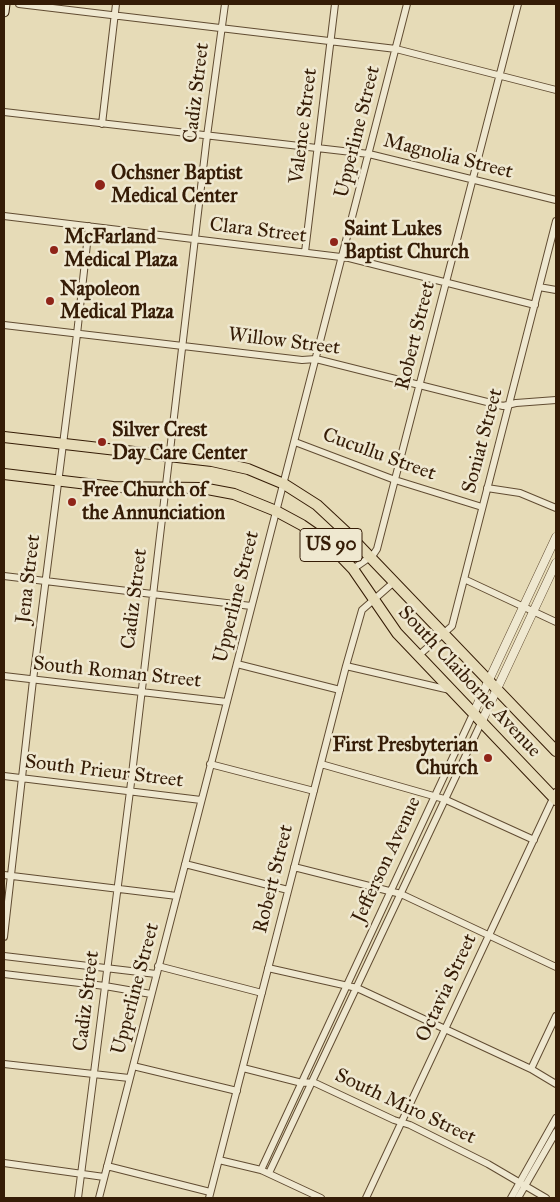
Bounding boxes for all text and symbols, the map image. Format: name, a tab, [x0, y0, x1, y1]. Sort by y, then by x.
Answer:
street label: Cadiz Street	[179, 41, 215, 145]
street label: Upperline Street	[330, 63, 386, 201]
street label: Valence Street	[285, 67, 323, 185]
street label: Magnolia Street	[381, 129, 515, 185]
place label: Ochsner Baptist Medical Center	[111, 162, 243, 209]
marker: Ochsner Baptist Medical Center	[93, 178, 107, 192]
street label: Clara Street	[208, 213, 308, 249]
place label: Saint Lukes Baptist Church	[344, 218, 469, 265]
place label: McFarland Medical Plaza	[64, 226, 178, 273]
marker: Saint Lukes Baptist Church	[328, 236, 340, 248]
marker: McFarland Medical Plaza	[48, 244, 60, 256]
place label: Napoleon Medical Plaza	[60, 278, 174, 325]
street label: Robert Street	[391, 279, 441, 393]
marker: Napoleon Medical Plaza	[44, 295, 56, 307]
street label: Willow Street	[227, 323, 341, 361]
street label: Soniat Street	[457, 386, 509, 496]
place label: Silver Crest Day Care Center	[112, 419, 247, 466]
street label: Cucullu Street	[319, 423, 439, 487]
marker: Silver Crest Day Care Center	[96, 436, 108, 448]
place label: Free Church of the Annunciation	[82, 479, 225, 526]
marker: Free Church of the Annunciation	[66, 496, 78, 508]
street label: Upperline Street	[209, 528, 265, 666]
road number: US 90	[300, 528, 362, 562]
street label: Jena Street	[12, 533, 46, 625]
street label: Cadiz Street	[117, 547, 153, 651]
street label: South Claiborne Avenue	[392, 601, 546, 763]
street label: South Roman Street	[32, 652, 202, 694]
place label: First Presbyterian Church	[332, 734, 478, 781]
street label: South Prieur Street	[23, 750, 185, 794]
marker: First Presbyterian Church	[482, 752, 494, 764]
street label: Jefferson Avenue	[347, 793, 427, 927]
street label: Robert Street	[249, 822, 299, 936]
street label: Upperline Street	[107, 921, 165, 1057]
street label: Octavia Street	[411, 930, 483, 1046]
street label: Cadiz Street	[69, 949, 105, 1053]
street label: South Miro Street	[331, 1064, 479, 1150]

